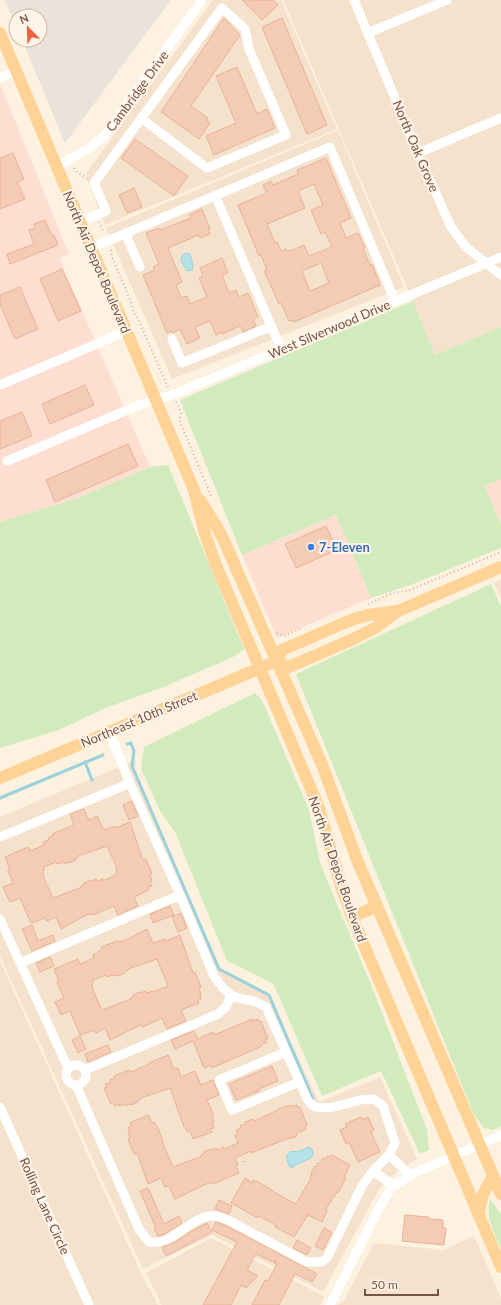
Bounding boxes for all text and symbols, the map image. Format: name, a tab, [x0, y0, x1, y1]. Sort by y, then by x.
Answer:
north arrow	[8, 8, 48, 48]
text: N	[17, 11, 30, 26]
street label: Cambridge Drive	[102, 47, 172, 135]
street label: North Oak Grove	[389, 98, 443, 194]
street label: North Air Depot Boulevard	[60, 188, 134, 336]
street label: West Silverwood Drive	[266, 296, 393, 362]
place label: 7-Eleven	[319, 539, 370, 555]
marker: 7-Eleven	[306, 542, 316, 552]
street label: Northeast 10th Street	[78, 687, 200, 751]
street label: North Air Depot Boulevard	[306, 794, 370, 944]
street label: Rolling Lane Circle	[16, 1155, 74, 1257]
scale bar	[365, 1271, 438, 1297]
text: 50 m	[371, 1277, 398, 1292]

